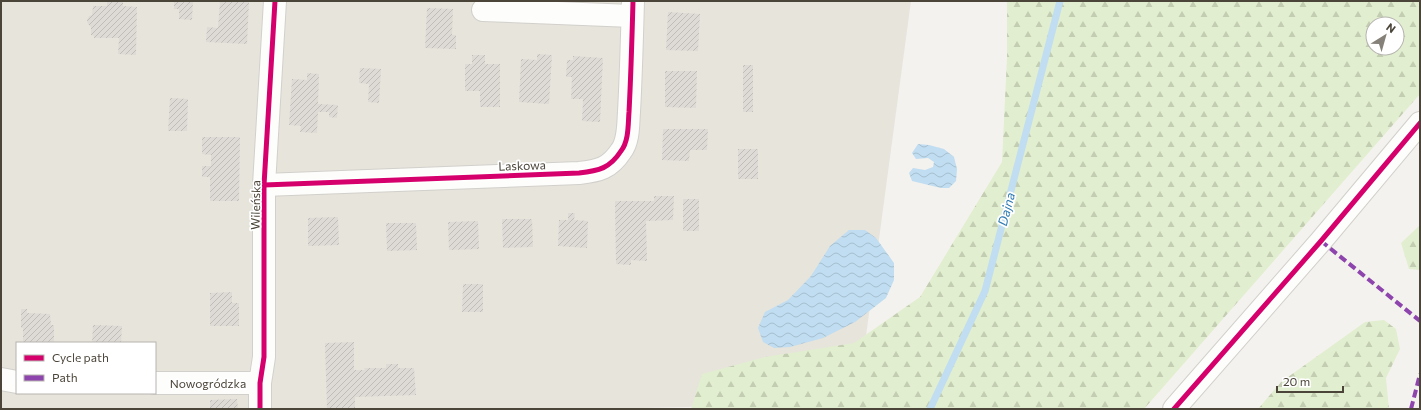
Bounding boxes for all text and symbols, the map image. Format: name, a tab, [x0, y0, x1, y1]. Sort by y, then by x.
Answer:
north arrow	[1365, 16, 1405, 56]
text: N	[1384, 20, 1399, 35]
street label: Laskowa	[498, 157, 546, 173]
street label: Wileńska	[248, 180, 262, 230]
water label: Dajna	[994, 190, 1018, 227]
legend	[16, 342, 156, 394]
text: Cycle path	[52, 350, 109, 364]
scale bar	[1277, 368, 1343, 394]
text: Path	[52, 370, 78, 384]
text: 20 m	[1283, 374, 1310, 388]
street label: Nowogródzka	[170, 376, 246, 390]

